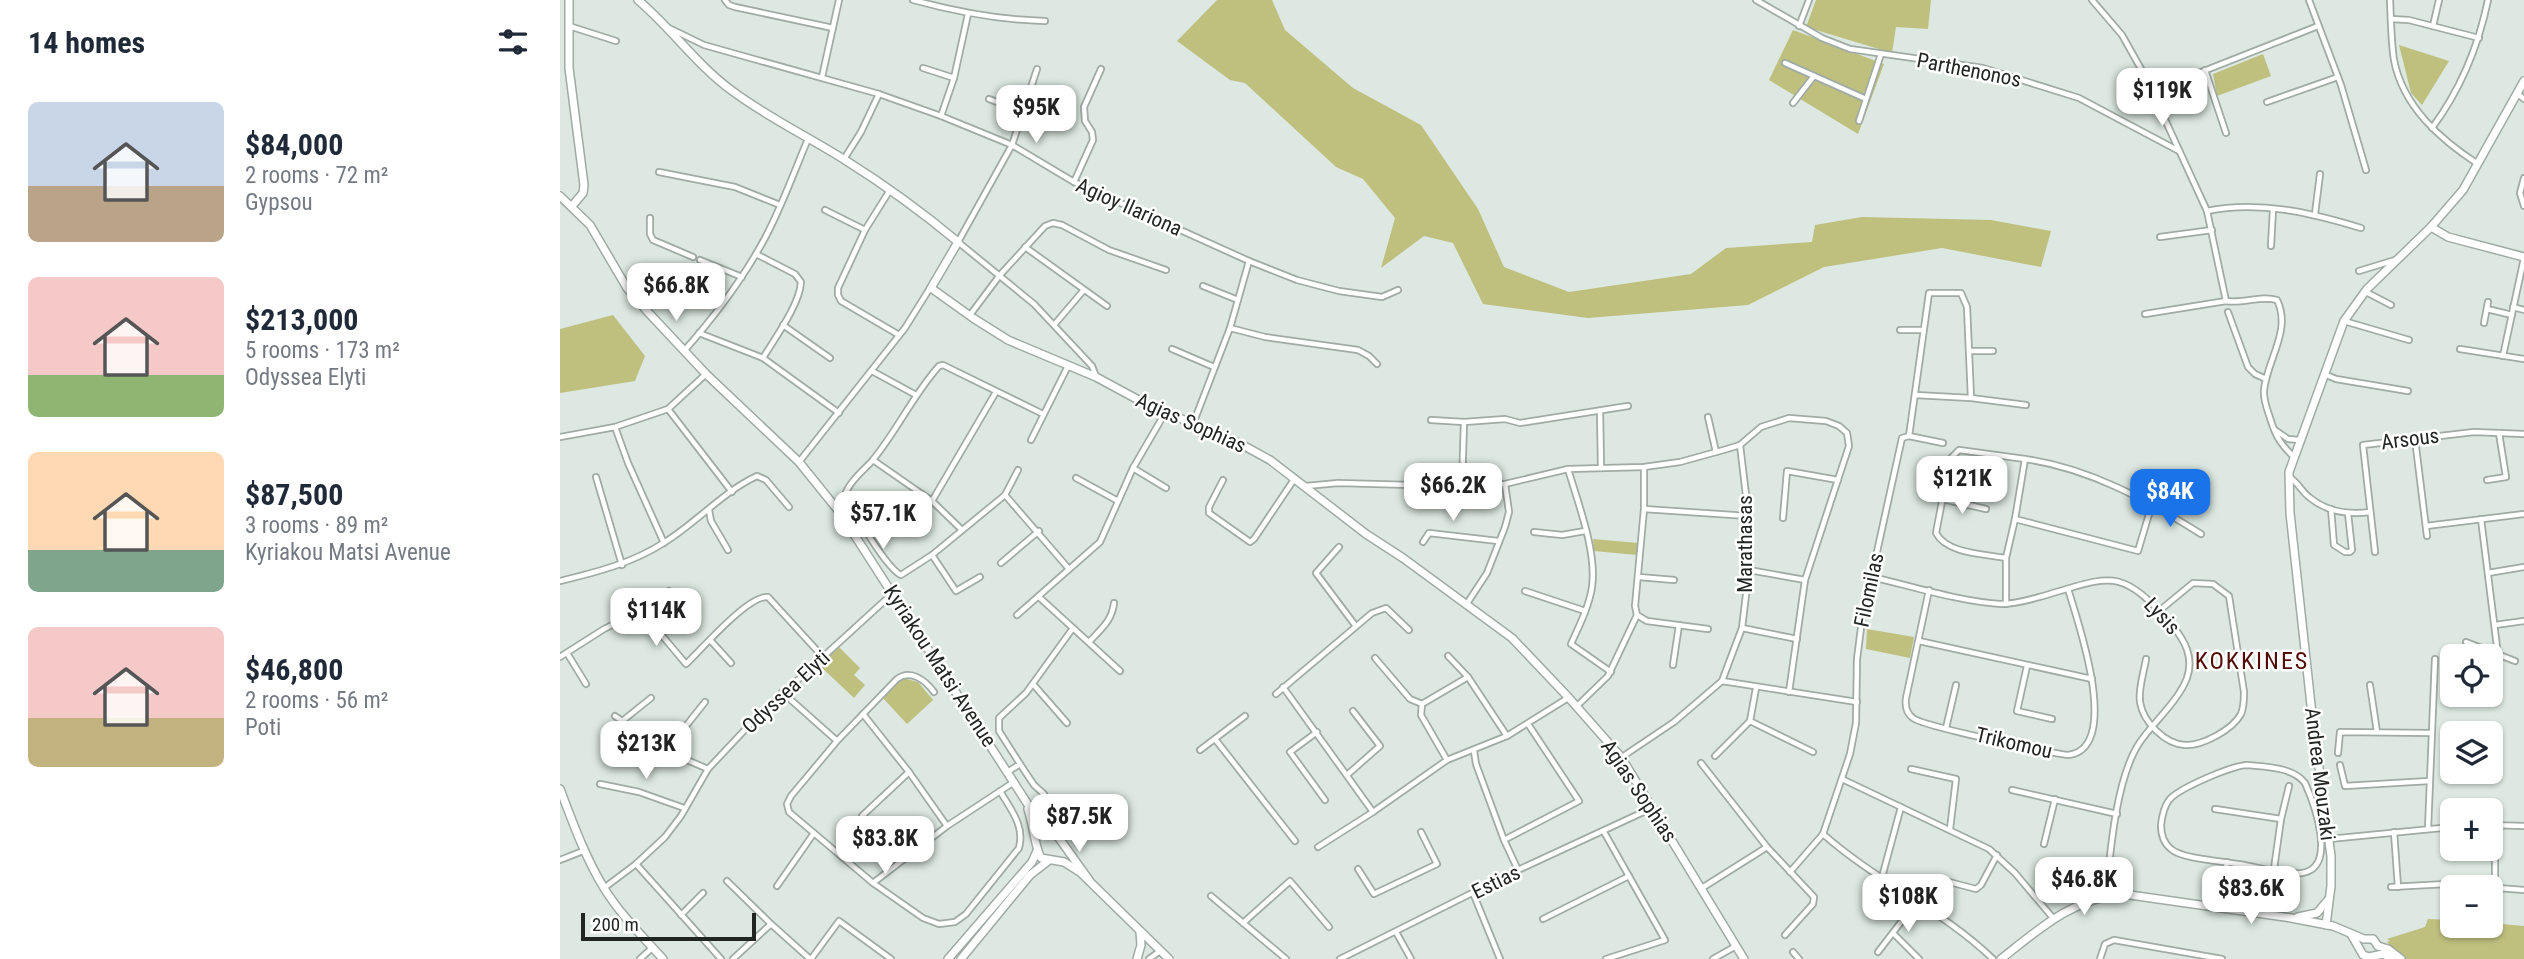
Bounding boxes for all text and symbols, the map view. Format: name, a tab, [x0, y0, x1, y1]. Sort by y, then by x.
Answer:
icon: filters	[494, 23, 532, 61]
text: 14 homes	[28, 25, 145, 60]
street label: Parthenonos	[1915, 48, 2023, 92]
pin: $119K	[2113, 68, 2211, 128]
text: $119K	[2132, 77, 2192, 104]
pin: $95K	[995, 86, 1077, 145]
text: $95K	[1012, 94, 1060, 121]
text: $84,000	[245, 127, 343, 162]
icon: home	[84, 130, 168, 214]
text: 2 rooms · 72 m²	[245, 162, 388, 189]
street label: Agioy Ilariona	[1072, 173, 1186, 241]
text: Gypsou	[245, 189, 313, 216]
pin: $66.8K	[619, 264, 733, 323]
text: $66.8K	[643, 272, 709, 299]
text: $213,000	[245, 302, 358, 337]
icon: home	[84, 305, 168, 389]
text: 5 rooms · 173 m²	[245, 337, 400, 364]
text: Odyssea Elyti	[245, 364, 366, 391]
street label: Agias Sophias	[1132, 388, 1250, 458]
street label: Arsous	[2380, 424, 2440, 454]
pin: $121K	[1913, 456, 2011, 516]
pin: $66.2K	[1396, 463, 1510, 523]
text: $121K	[1932, 465, 1992, 492]
pin: $84K	[2129, 470, 2211, 529]
text: $66.2K	[1420, 472, 1486, 499]
text: $87,500	[245, 477, 343, 512]
text: $84K	[2146, 478, 2194, 505]
icon: home	[84, 480, 168, 564]
pin: $57.1K	[826, 491, 940, 551]
street label: Marathasas	[1733, 495, 1757, 593]
text: $57.1K	[850, 500, 916, 527]
text: 3 rooms · 89 m²	[245, 512, 388, 539]
text: Kyriakou Matsi Avenue	[245, 539, 451, 566]
street label: Filomilas	[1849, 551, 1889, 629]
street label: Kyriakou Matsi Avenue	[879, 581, 1001, 751]
pin: $114K	[607, 588, 705, 648]
street label: Lysis	[2139, 593, 2185, 639]
text: $114K	[626, 597, 686, 624]
map controls	[2440, 644, 2503, 938]
button: locate	[2440, 644, 2503, 707]
street label: Odyssea Elyti	[737, 645, 835, 739]
district label: KOKKINES	[2195, 647, 2309, 675]
text: $46,800	[245, 652, 343, 687]
icon: home	[84, 655, 168, 739]
text: 2 rooms · 56 m²	[245, 687, 388, 714]
street label: Andrea Mouzaki	[2300, 706, 2340, 842]
text: Poti	[245, 714, 281, 741]
button: layers	[2440, 721, 2503, 784]
pin: $213K	[597, 722, 695, 781]
street label: Trikomou	[1973, 723, 2055, 763]
text: $213K	[616, 730, 676, 757]
street label: Agias Sophias	[1596, 735, 1682, 847]
pin: $87.5K	[1022, 794, 1136, 854]
button: +	[2440, 798, 2503, 861]
text: $87.5K	[1046, 803, 1112, 830]
pin: $83.8K	[828, 816, 942, 876]
text: $83.8K	[852, 825, 918, 852]
pin: $46.8K	[2027, 858, 2141, 917]
street label: Estias	[1468, 860, 1524, 904]
text: $46.8K	[2051, 866, 2117, 893]
pin: $83.6K	[2194, 866, 2308, 926]
pin: $108K	[1859, 874, 1957, 934]
text: $83.6K	[2218, 875, 2284, 902]
button: −	[2440, 875, 2503, 938]
text: $108K	[1878, 883, 1938, 910]
scale bar	[581, 910, 756, 942]
text: 200 m	[592, 913, 639, 936]

